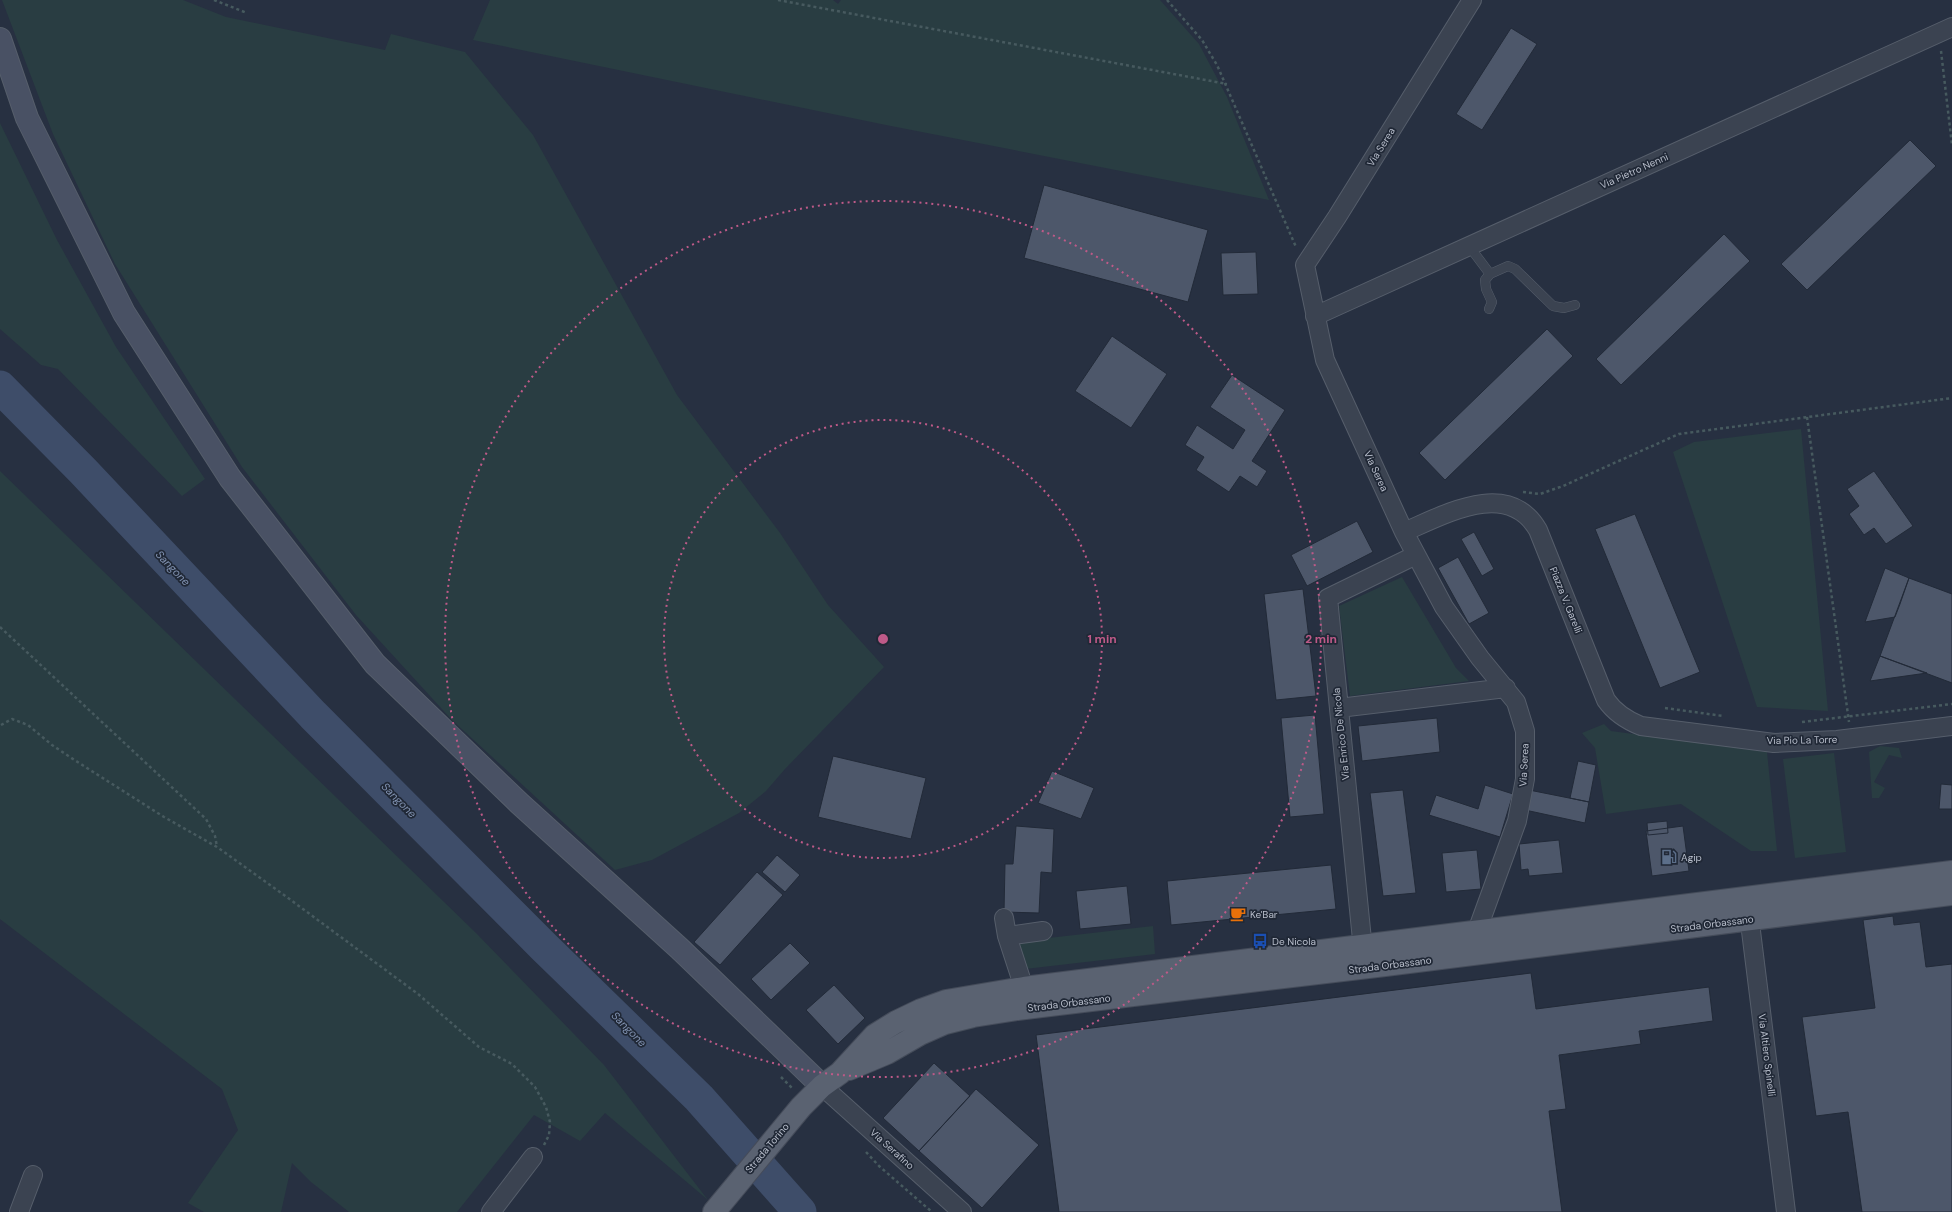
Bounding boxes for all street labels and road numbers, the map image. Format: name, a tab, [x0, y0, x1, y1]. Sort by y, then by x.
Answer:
street label: Via Serea	[1364, 125, 1398, 169]
street label: Via Pietro Nenni	[1598, 150, 1670, 192]
street label: Via Serea	[1361, 449, 1391, 493]
street label: Piazza V. Garelli	[1547, 565, 1585, 635]
street label: Via Enrico De Nicola	[1330, 687, 1352, 781]
street label: Via Pio La Torre	[1766, 733, 1838, 747]
street label: Via Serea	[1516, 743, 1532, 787]
street label: Strada Orbassano	[1670, 912, 1754, 936]
street label: Strada Orbassano	[1348, 953, 1432, 977]
street label: Strada Orbassano	[1027, 991, 1111, 1015]
street label: Via Altiero Spinelli	[1755, 1013, 1779, 1097]
street label: Strada Torino	[742, 1120, 792, 1176]
street label: Via Serafino	[867, 1126, 917, 1172]

